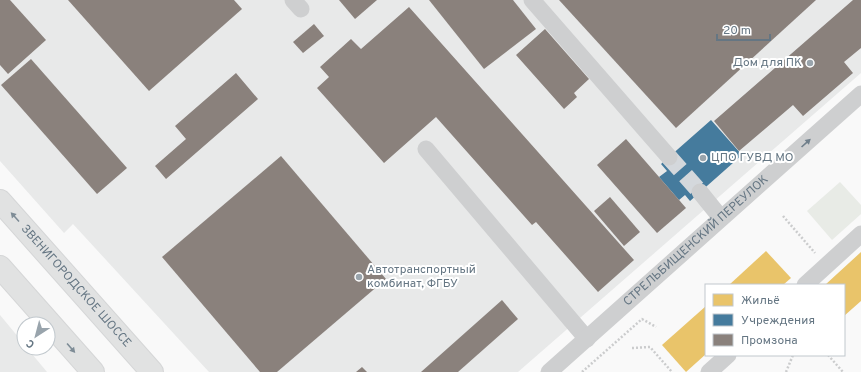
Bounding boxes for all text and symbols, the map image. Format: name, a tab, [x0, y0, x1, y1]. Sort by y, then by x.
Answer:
scale bar	[717, 16, 770, 42]
text: 20 m	[723, 23, 751, 39]
place label: Дом для ПК	[733, 55, 802, 71]
marker: Дом для ПК	[805, 58, 815, 68]
one-way arrow	[801, 138, 811, 148]
place label: ЦПО ГУВД МО	[711, 150, 794, 166]
marker: ЦПО ГУВД МО	[698, 153, 708, 163]
street label: СТРЕЛЬБИЩЕНСКИЙ ПЕРЕУЛОК	[620, 172, 772, 310]
one-way arrow	[10, 212, 19, 222]
street label: ЗВЕНИГОРОДСКОЕ ШОССЕ	[18, 222, 134, 350]
place label: Автотранспортный комбинат, ФГБУ	[367, 262, 476, 292]
marker: Автотранспортный комбинат, ФГБУ	[354, 272, 364, 282]
legend	[705, 284, 845, 356]
text: Жильё	[741, 293, 780, 309]
text: Учреждения	[741, 313, 815, 329]
north arrow	[16, 316, 56, 356]
text: Промзона	[741, 333, 798, 349]
one-way arrow	[67, 343, 76, 353]

